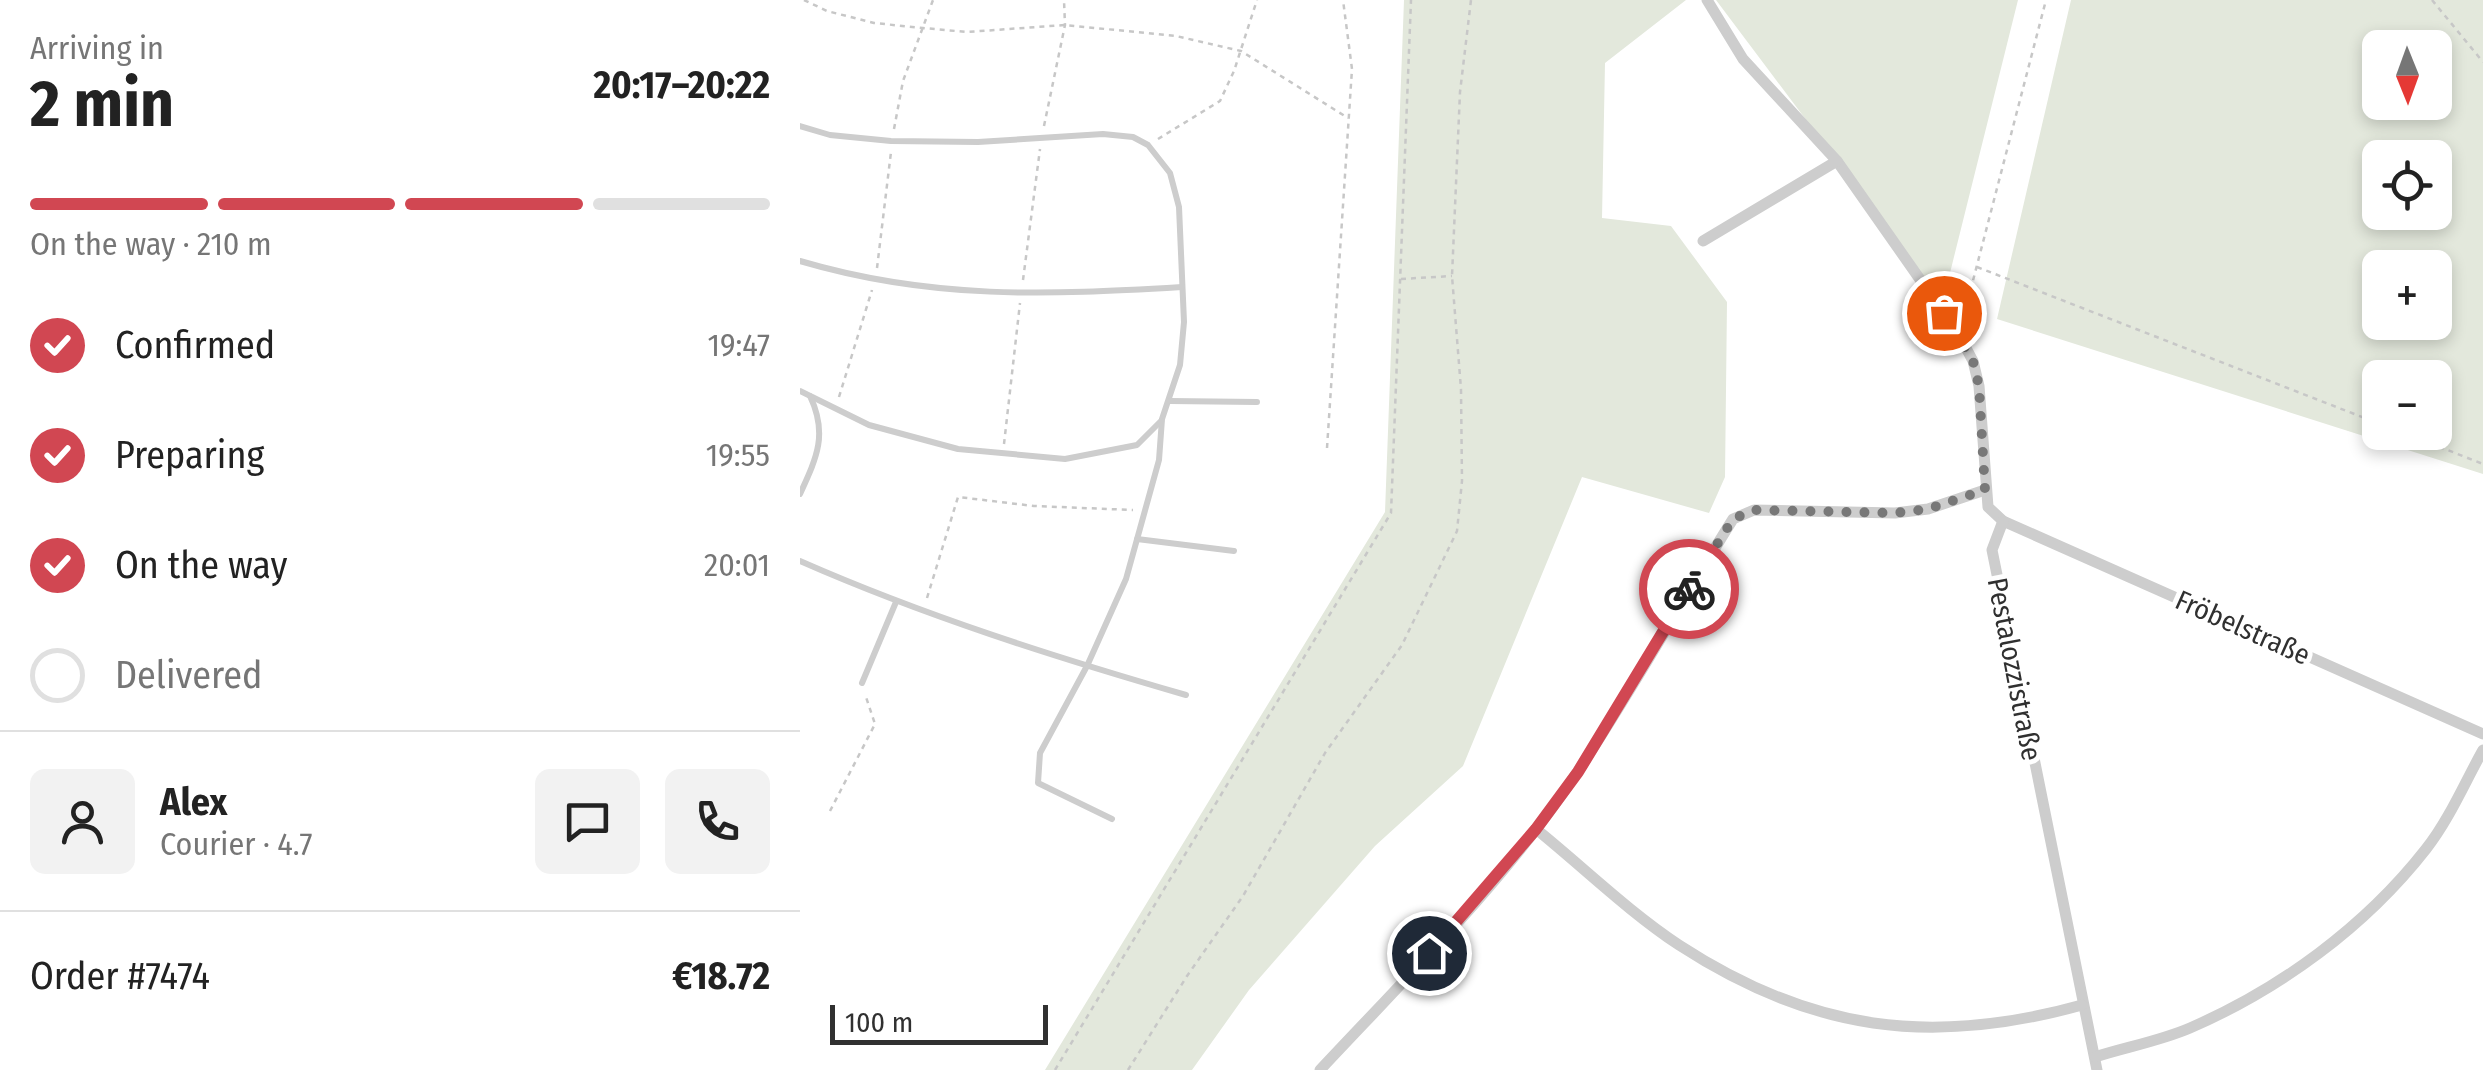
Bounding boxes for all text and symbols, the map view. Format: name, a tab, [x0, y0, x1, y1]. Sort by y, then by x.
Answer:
text: Arriving in	[30, 29, 164, 67]
north arrow	[2362, 30, 2452, 120]
map controls	[2362, 30, 2452, 450]
text: 20:17–20:22	[594, 62, 770, 108]
text: 2 min	[30, 65, 174, 143]
button: locate	[2362, 140, 2452, 230]
text: On the way · 210 m	[30, 225, 272, 263]
button: +	[2362, 250, 2452, 340]
pin	[1902, 271, 1987, 356]
icon: bag	[1917, 286, 1972, 341]
icon: check	[30, 318, 85, 373]
text: Confirmed	[115, 322, 275, 368]
text: 19:47	[708, 326, 770, 364]
button: −	[2362, 360, 2452, 450]
icon: check	[30, 428, 85, 483]
text: Preparing	[115, 432, 264, 478]
text: 19:55	[706, 436, 770, 474]
icon: check	[30, 538, 85, 593]
courier	[1639, 539, 1739, 639]
text: On the way	[115, 542, 287, 588]
text: 20:01	[704, 546, 770, 584]
icon: bike	[1662, 562, 1717, 617]
street label: Pestalozzistraße	[1981, 575, 2048, 763]
street label: Fröbelstraße	[2170, 583, 2315, 672]
text: Delivered	[115, 652, 262, 698]
button: person	[30, 769, 135, 874]
button: chat	[535, 769, 640, 874]
button: phone	[665, 769, 770, 874]
text: Alex	[160, 779, 227, 825]
text: Courier · 4.7	[160, 825, 312, 863]
pin	[1387, 911, 1472, 996]
icon: home	[1402, 926, 1457, 981]
text: Order #7474	[30, 953, 210, 999]
text: €18.72	[672, 953, 770, 999]
scale bar	[830, 1000, 1048, 1044]
text: 100 m	[845, 1006, 913, 1039]

